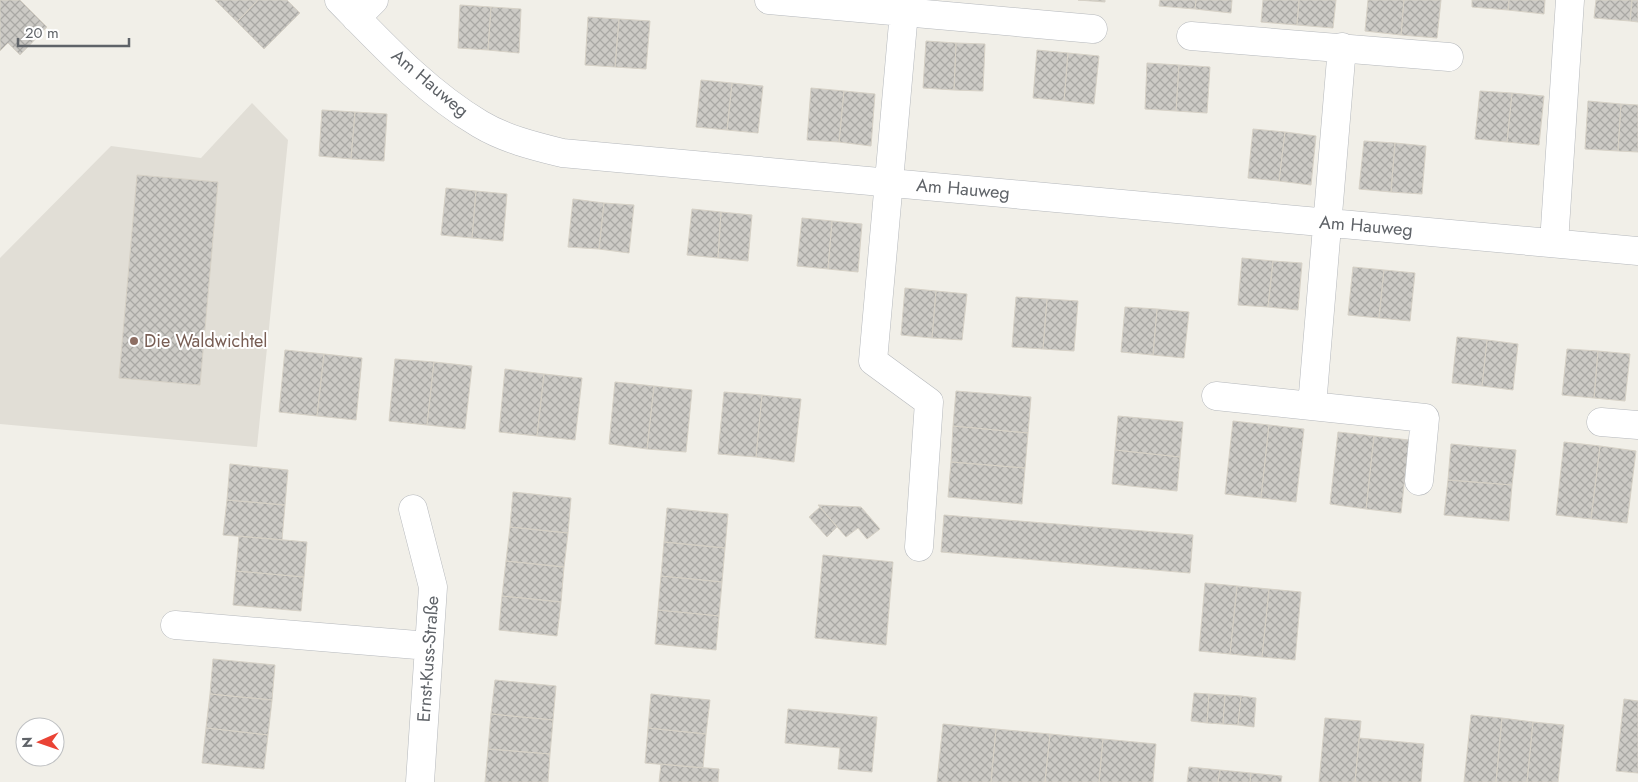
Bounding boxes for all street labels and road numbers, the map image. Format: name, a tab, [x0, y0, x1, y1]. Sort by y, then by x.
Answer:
street label: Am Hauweg	[386, 43, 474, 123]
street label: Am Hauweg	[915, 172, 1011, 206]
street label: Am Hauweg	[1318, 209, 1414, 243]
street label: Ernst-Kuss-Straße	[411, 595, 445, 723]

